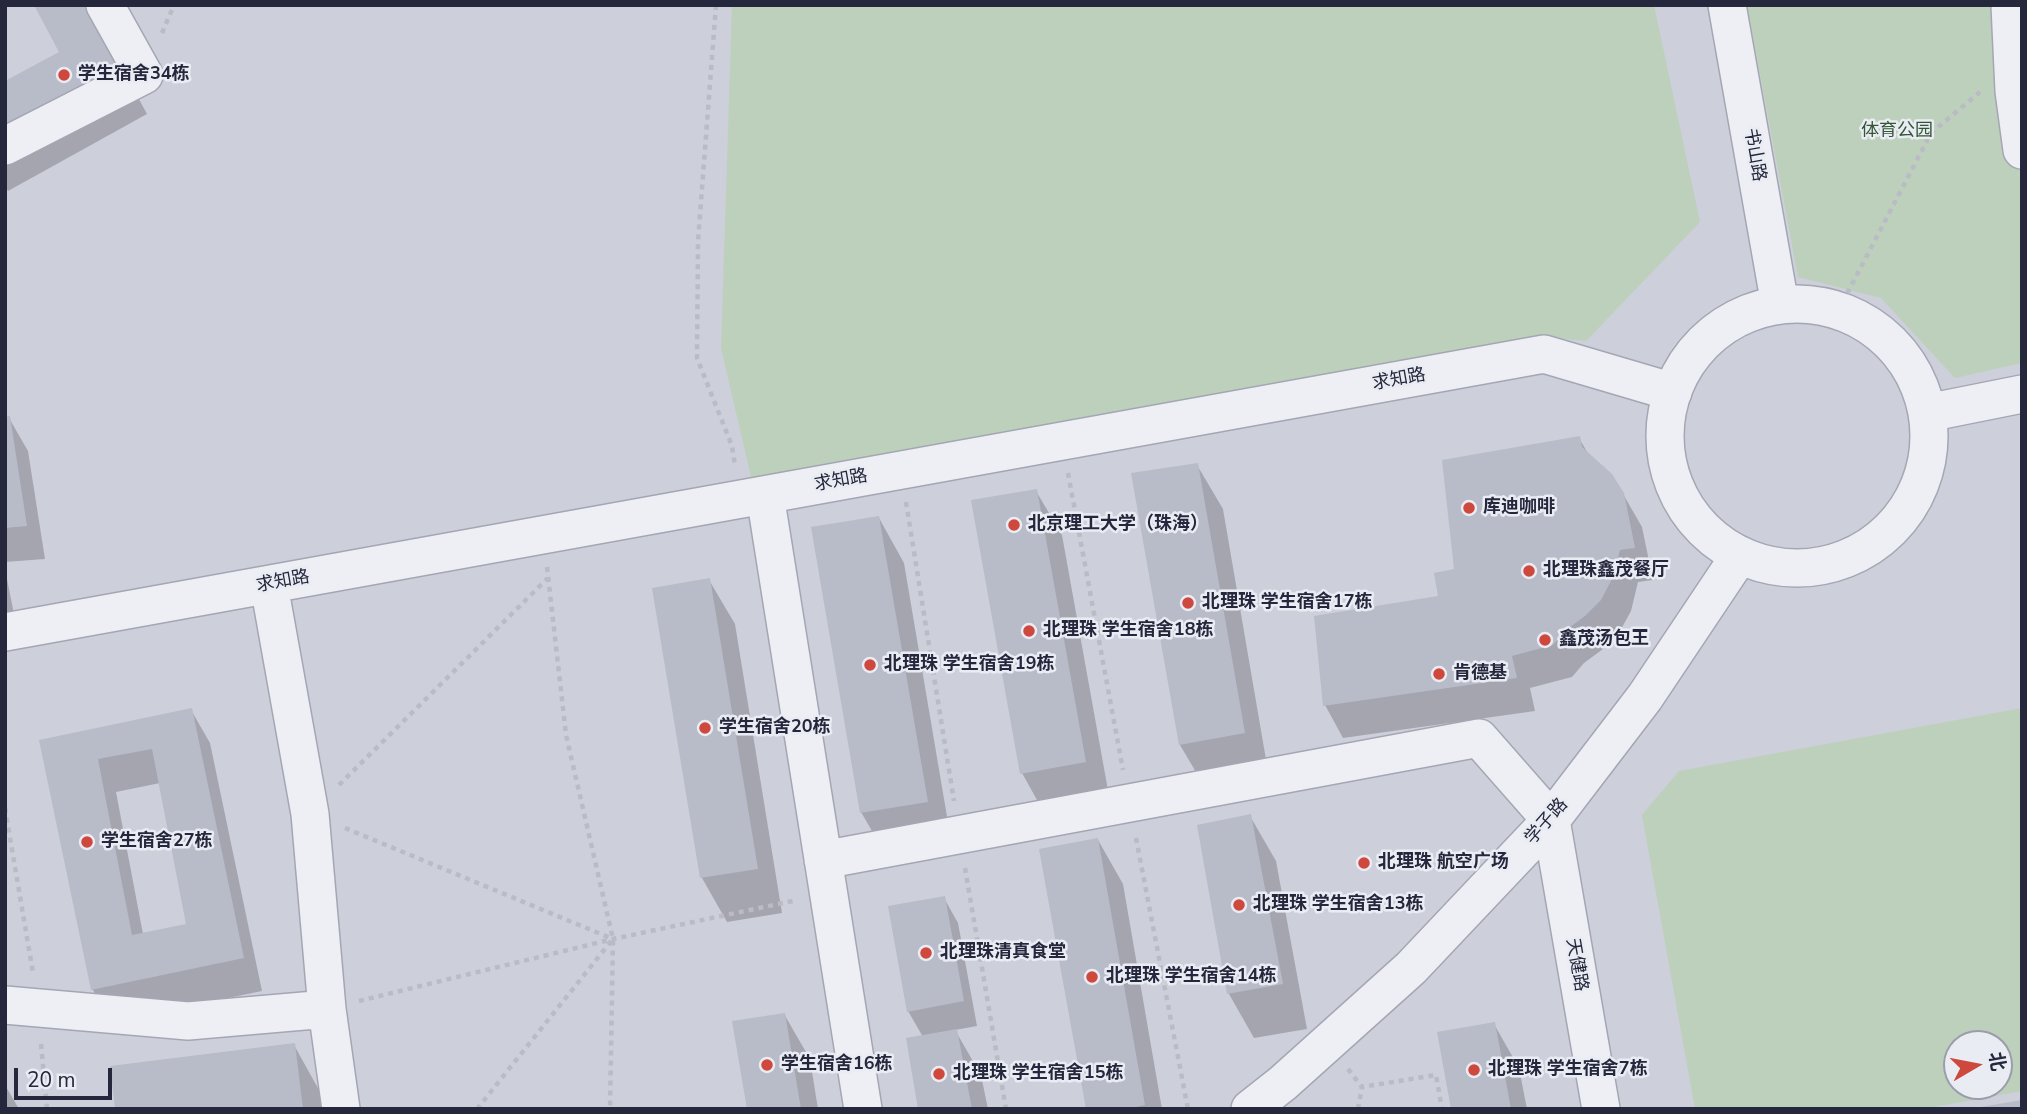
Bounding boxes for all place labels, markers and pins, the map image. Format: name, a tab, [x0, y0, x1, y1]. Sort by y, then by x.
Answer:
place label: 学生宿舍34栋	[78, 64, 190, 86]
marker: 学生宿舍34栋	[56, 67, 72, 83]
place label: 库迪咖啡	[1483, 497, 1555, 519]
marker: 库迪咖啡	[1461, 500, 1477, 516]
place label: 北京理工大学（珠海）	[1028, 514, 1208, 536]
marker: 北京理工大学（珠海）	[1006, 517, 1022, 533]
place label: 北理珠鑫茂餐厅	[1543, 560, 1669, 582]
marker: 北理珠鑫茂餐厅	[1521, 563, 1537, 579]
place label: 北理珠 学生宿舍17栋	[1202, 592, 1372, 614]
marker: 北理珠 学生宿舍17栋	[1180, 595, 1196, 611]
place label: 北理珠 学生宿舍18栋	[1043, 620, 1213, 642]
marker: 北理珠 学生宿舍18栋	[1021, 623, 1037, 639]
place label: 鑫茂汤包王	[1559, 629, 1649, 651]
marker: 鑫茂汤包王	[1537, 632, 1553, 648]
place label: 北理珠 学生宿舍19栋	[884, 654, 1054, 676]
marker: 北理珠 学生宿舍19栋	[862, 657, 878, 673]
place label: 肯德基	[1453, 663, 1507, 685]
marker: 肯德基	[1431, 666, 1447, 682]
place label: 学生宿舍20栋	[719, 717, 831, 739]
marker: 学生宿舍20栋	[697, 720, 713, 736]
place label: 学生宿舍27栋	[101, 831, 213, 853]
marker: 学生宿舍27栋	[79, 834, 95, 850]
place label: 北理珠 航空广场	[1378, 852, 1509, 874]
marker: 北理珠 航空广场	[1356, 855, 1372, 871]
place label: 北理珠 学生宿舍13栋	[1253, 894, 1423, 916]
marker: 北理珠 学生宿舍13栋	[1231, 897, 1247, 913]
place label: 北理珠清真食堂	[940, 942, 1066, 964]
marker: 北理珠清真食堂	[918, 945, 934, 961]
place label: 北理珠 学生宿舍14栋	[1106, 966, 1276, 988]
marker: 北理珠 学生宿舍14栋	[1084, 969, 1100, 985]
place label: 学生宿舍16栋	[781, 1054, 893, 1076]
marker: 学生宿舍16栋	[759, 1057, 775, 1073]
place label: 北理珠 学生宿舍7栋	[1488, 1059, 1648, 1081]
marker: 北理珠 学生宿舍7栋	[1466, 1062, 1482, 1078]
place label: 北理珠 学生宿舍15栋	[953, 1063, 1123, 1085]
marker: 北理珠 学生宿舍15栋	[931, 1066, 947, 1082]

